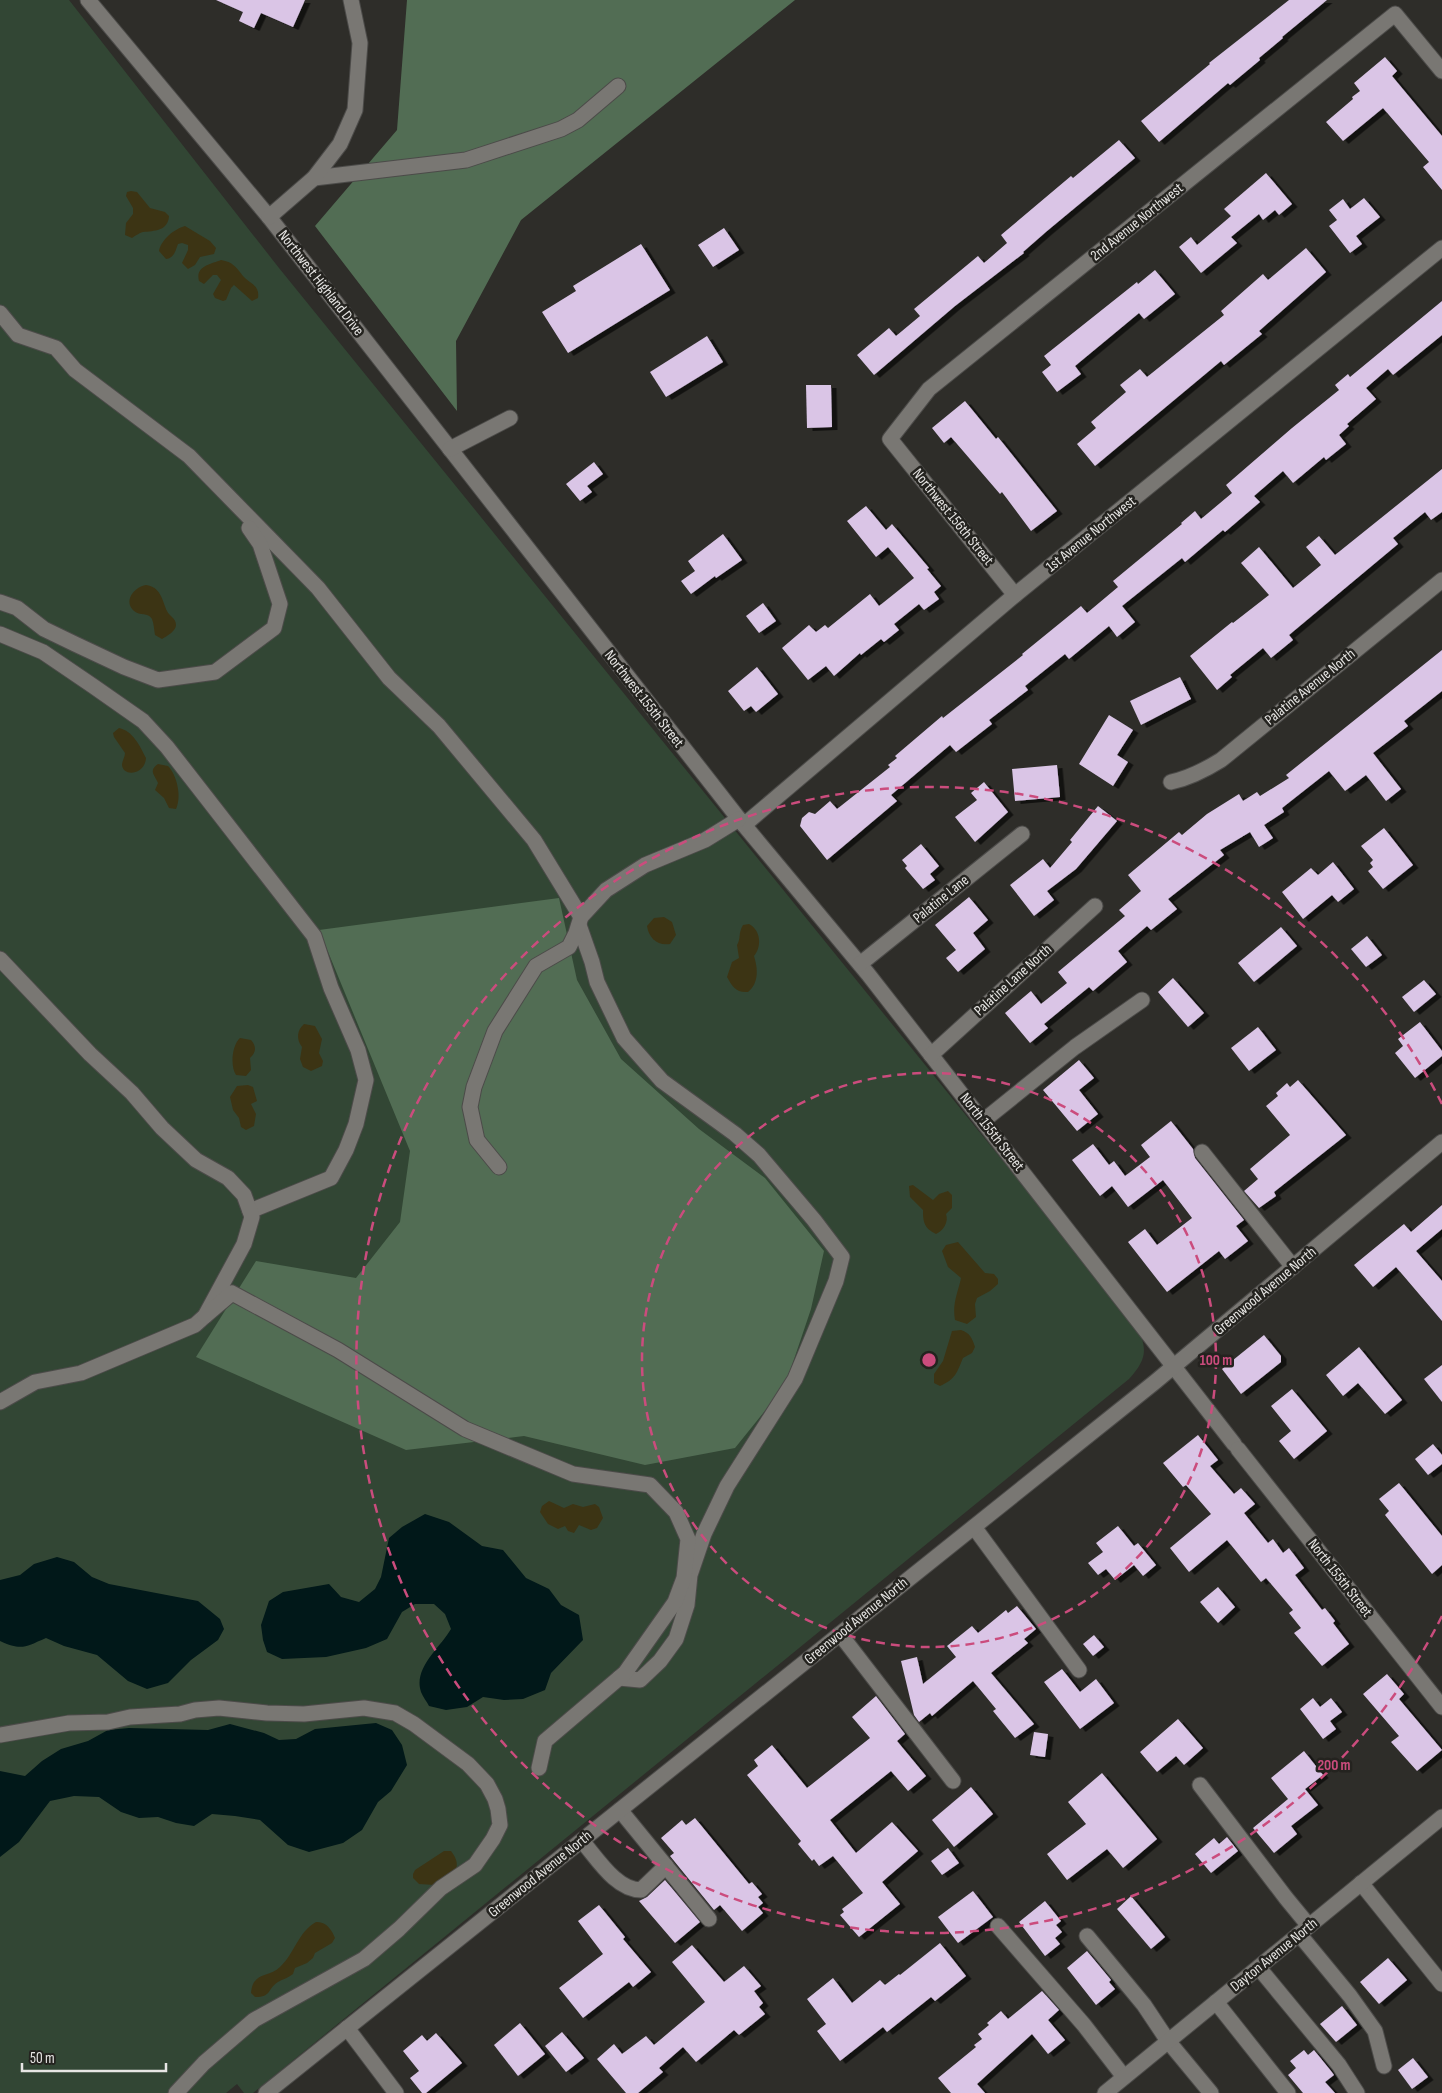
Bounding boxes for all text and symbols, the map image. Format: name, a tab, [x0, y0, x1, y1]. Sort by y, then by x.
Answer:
street label: 2nd Avenue Northwest	[1087, 178, 1188, 265]
street label: Northwest Highland Drive	[274, 226, 368, 340]
street label: Northwest 156th Street	[908, 465, 998, 570]
street label: 1st Avenue Northwest	[1042, 492, 1140, 576]
street label: Palatine Avenue North	[1261, 645, 1359, 729]
street label: Northwest 155th Street	[600, 646, 688, 752]
street label: Palatine Lane	[909, 871, 973, 927]
street label: Palatine Lane North	[970, 940, 1056, 1020]
street label: North 155th Street	[956, 1089, 1029, 1175]
street label: Greenwood Avenue North	[1210, 1243, 1320, 1339]
centre of rings	[920, 1351, 938, 1369]
text: 100 m	[1200, 1351, 1232, 1370]
street label: North 155th Street	[1304, 1535, 1377, 1621]
street label: Greenwood Avenue North	[800, 1573, 912, 1669]
text: 200 m	[1317, 1756, 1351, 1775]
street label: Greenwood Avenue North	[484, 1826, 596, 1922]
street label: Dayton Avenue North	[1227, 1914, 1321, 1996]
scale bar	[22, 2040, 166, 2072]
text: 50 m	[30, 2049, 55, 2068]

